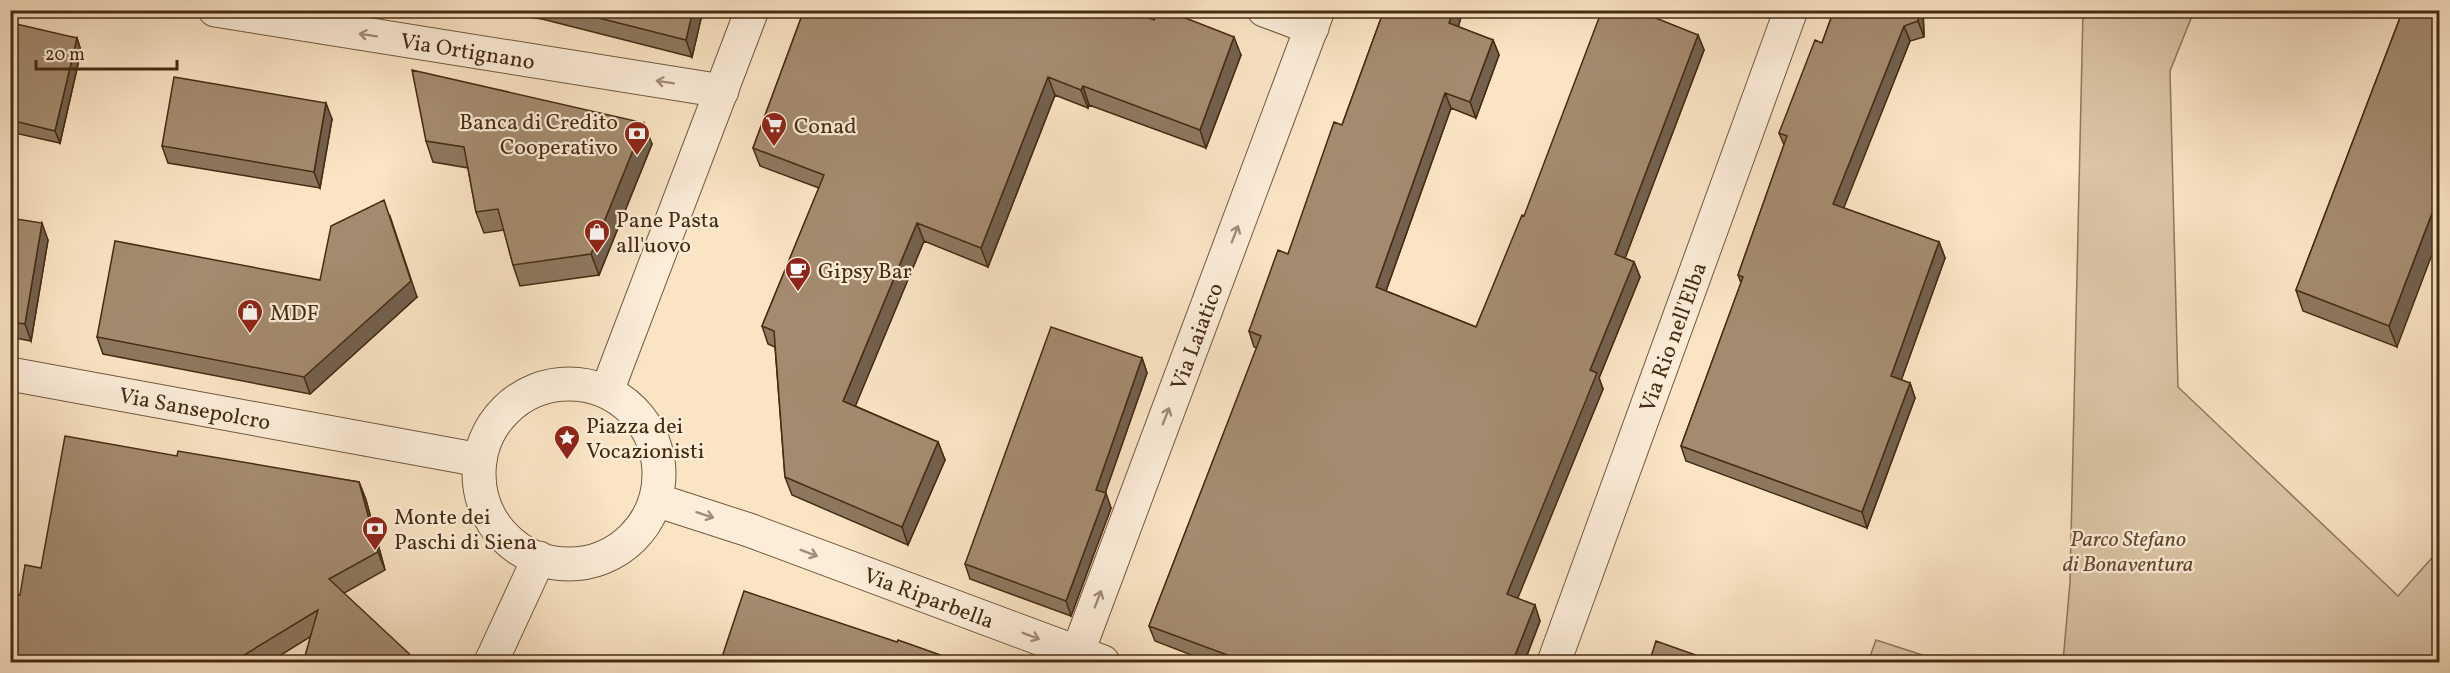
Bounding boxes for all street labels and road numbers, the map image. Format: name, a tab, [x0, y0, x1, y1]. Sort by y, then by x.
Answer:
street label: Via Ortignano	[398, 27, 537, 79]
street label: Via Rio nell'Elba	[1633, 258, 1716, 417]
street label: Via Laiatico	[1164, 279, 1233, 395]
street label: Via Sansepolcro	[116, 381, 273, 439]
street label: Via Riparbella	[859, 561, 998, 638]

